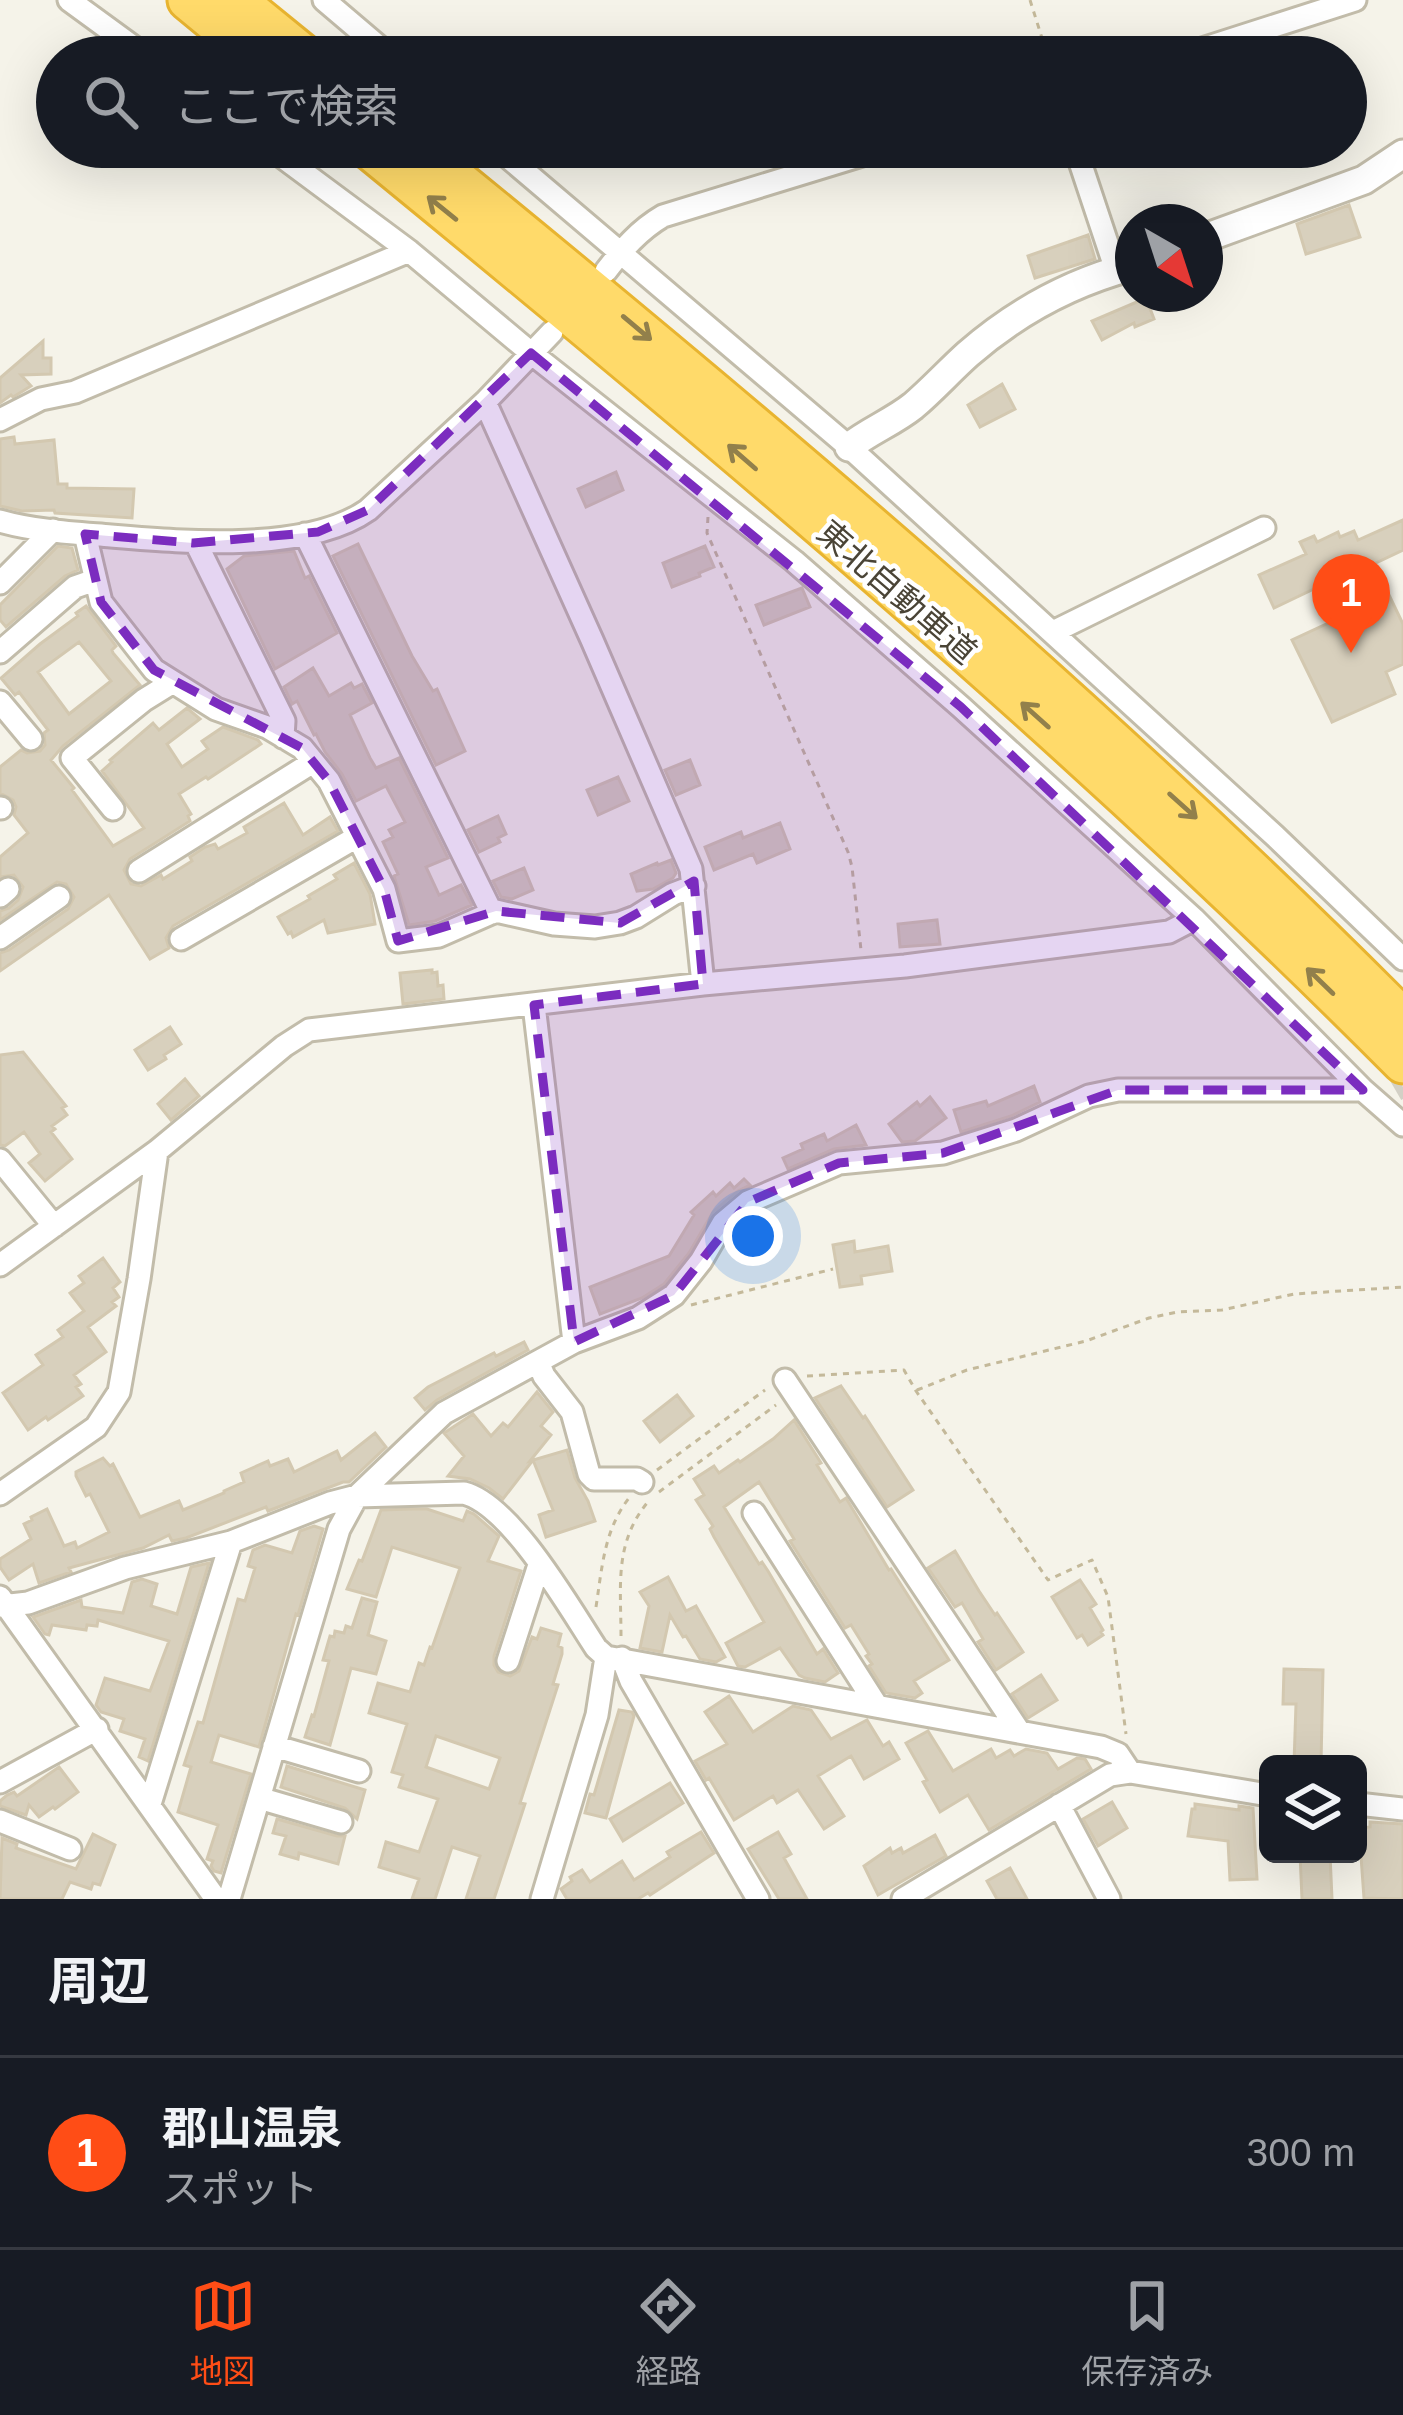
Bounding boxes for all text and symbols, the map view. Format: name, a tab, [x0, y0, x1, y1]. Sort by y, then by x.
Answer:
search box	[36, 36, 1367, 168]
icon: search	[78, 69, 144, 135]
text: ここで検索	[174, 81, 399, 132]
one-way arrow	[427, 195, 458, 223]
north arrow	[1115, 204, 1223, 312]
one-way arrow	[621, 314, 652, 342]
one-way arrow	[727, 444, 758, 471]
street label: 東北自動車道	[810, 513, 984, 671]
pin: 1	[1312, 554, 1390, 653]
one-way arrow	[1020, 702, 1051, 729]
one-way arrow	[1168, 792, 1198, 819]
one-way arrow	[1306, 967, 1335, 995]
your location	[723, 1206, 783, 1266]
map controls	[1259, 1755, 1367, 1863]
button: layers	[1259, 1755, 1367, 1863]
text: 周辺	[48, 1953, 150, 2010]
text: 郡山温泉	[162, 2103, 342, 2154]
text: 1	[76, 2131, 98, 2174]
text: 300 m	[1247, 2131, 1355, 2174]
text: スポット	[162, 2167, 318, 2210]
tab: 地図	[190, 2273, 256, 2393]
tab: 経路	[635, 2273, 701, 2393]
tab: 保存済み	[1081, 2273, 1213, 2393]

